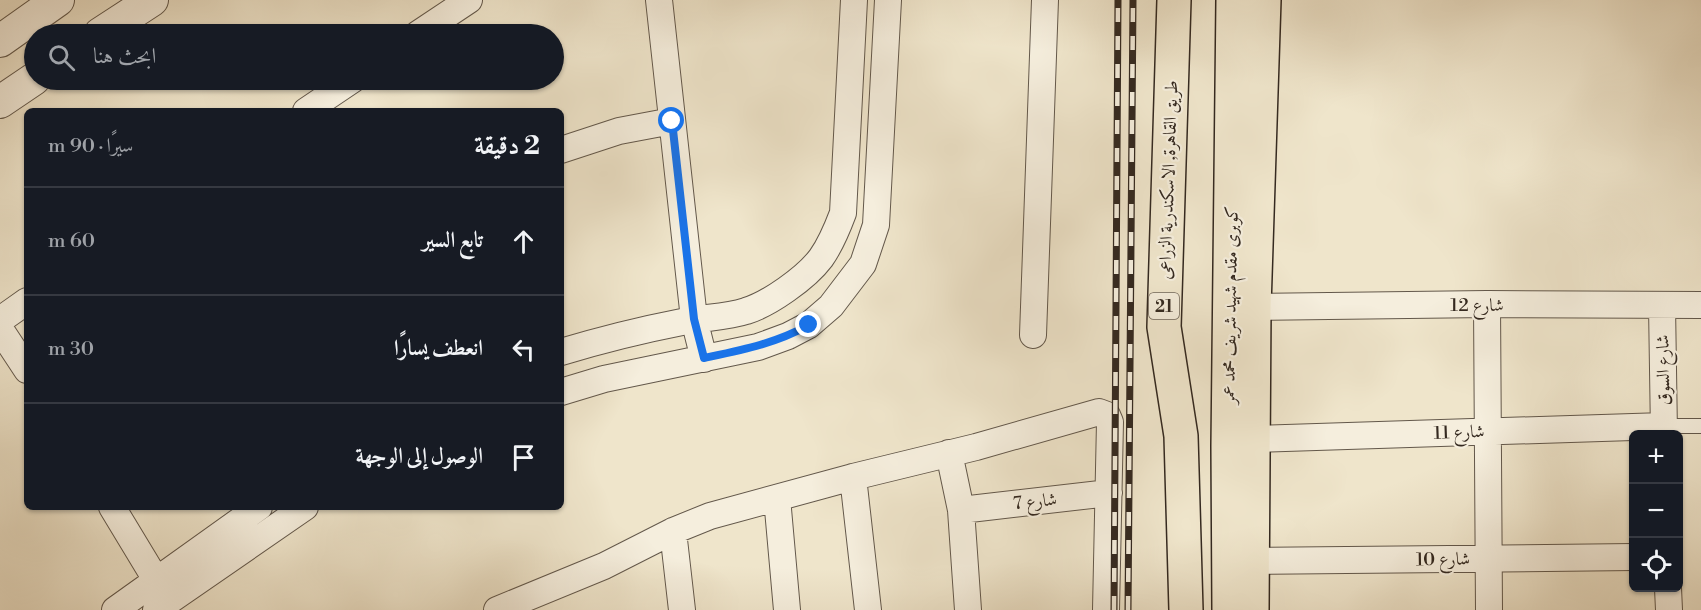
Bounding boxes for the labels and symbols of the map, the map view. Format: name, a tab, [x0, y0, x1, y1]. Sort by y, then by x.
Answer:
street label: طريق القاهرة, الاسكندرية الزراعى	[1154, 80, 1183, 280]
route start	[658, 107, 684, 133]
street label: كوبرى مقدم شهيد شريف محمد عمر	[1217, 206, 1248, 407]
road number: 21	[1149, 293, 1179, 319]
street label: شارع 12	[1450, 294, 1504, 320]
route end	[795, 311, 821, 337]
street label: شارع السوق	[1651, 334, 1679, 406]
street label: شارع 11	[1433, 420, 1485, 448]
street label: شارع 7	[1012, 488, 1058, 518]
street label: شارع 10	[1416, 548, 1470, 574]

